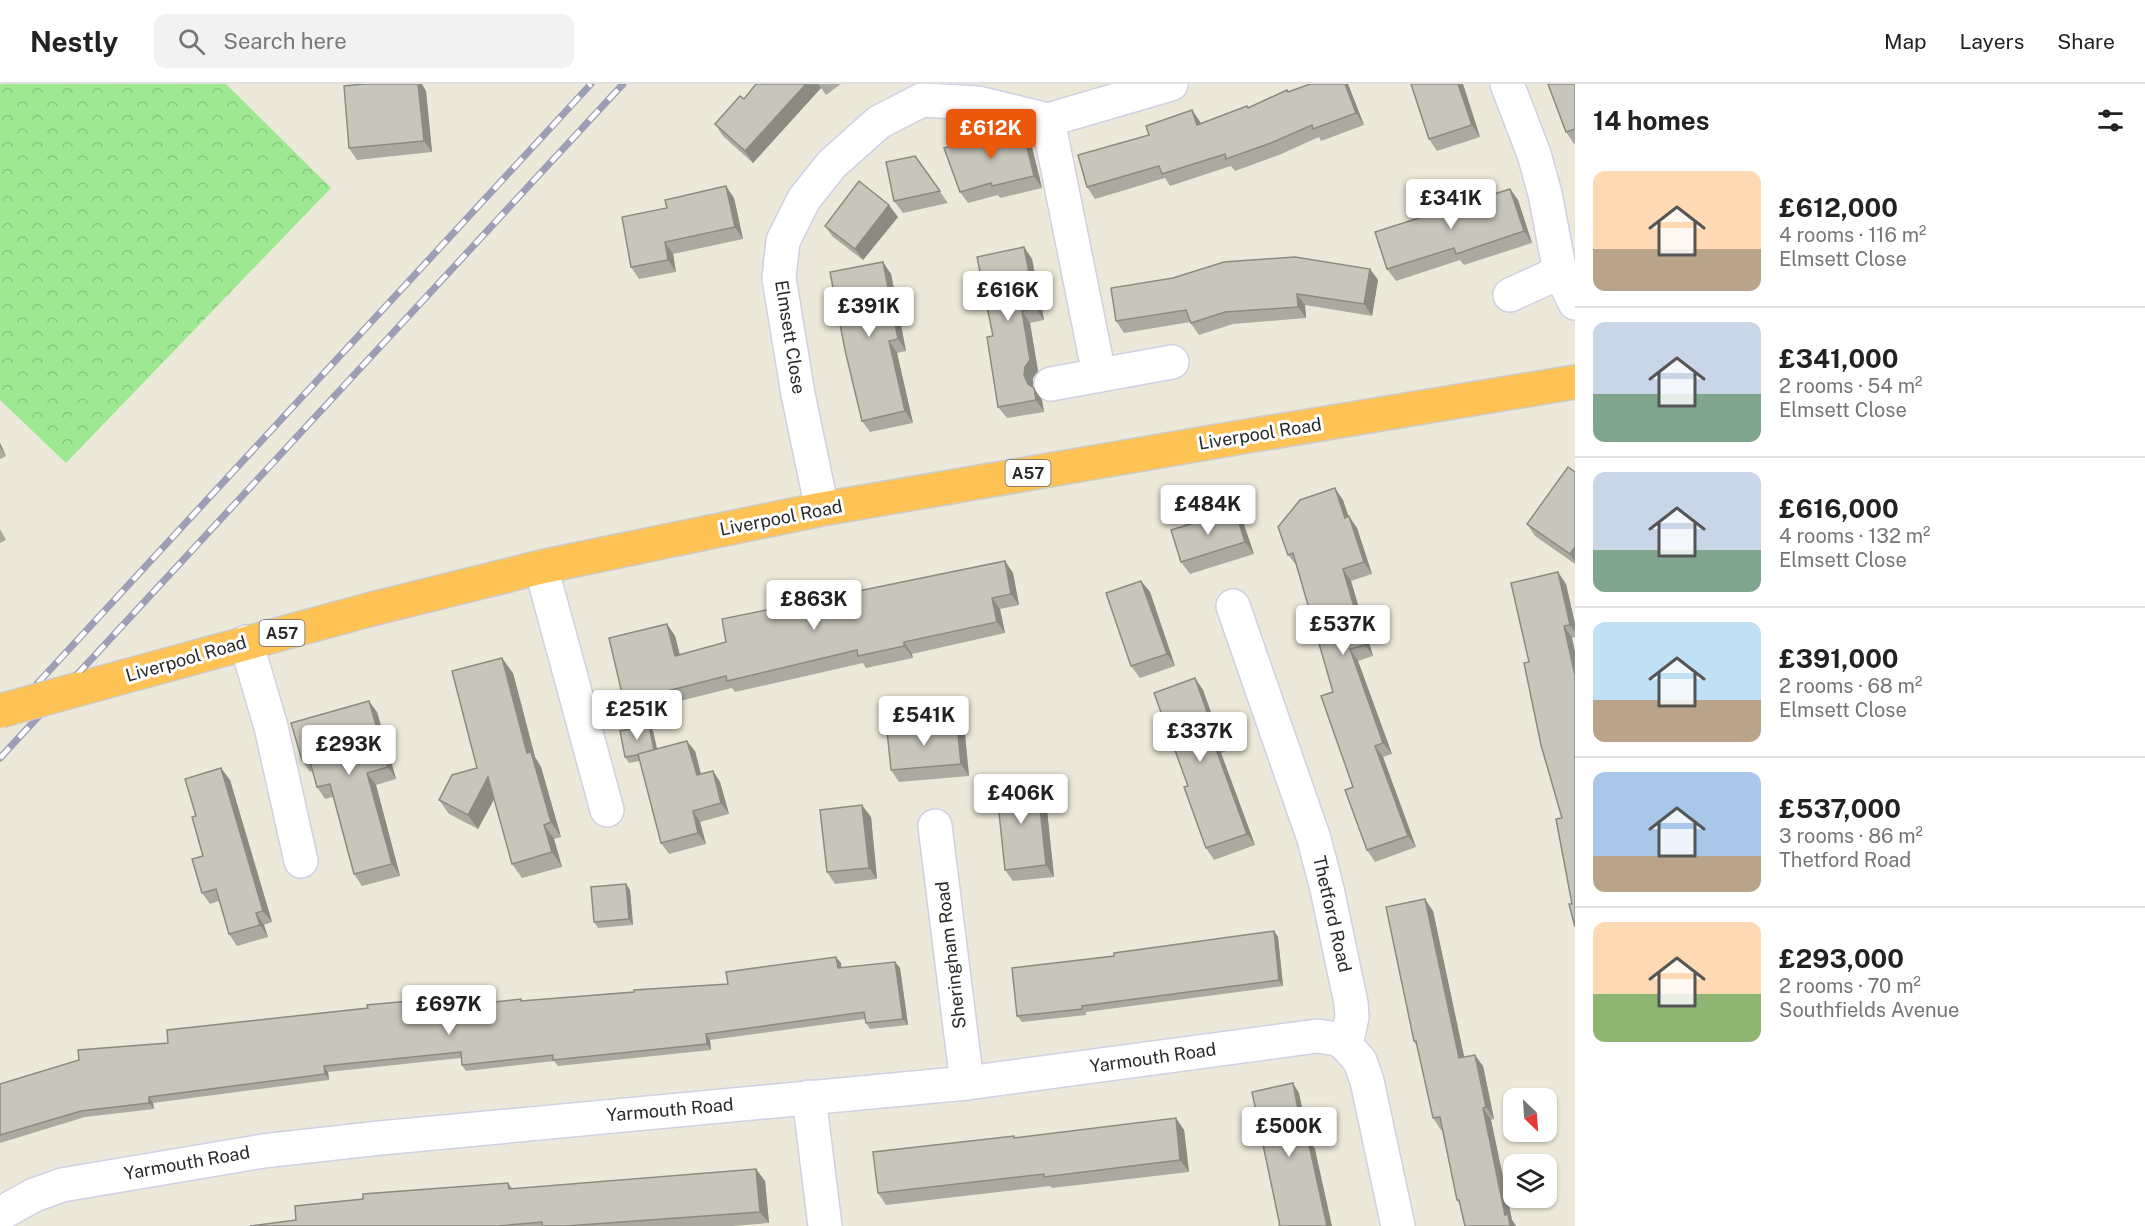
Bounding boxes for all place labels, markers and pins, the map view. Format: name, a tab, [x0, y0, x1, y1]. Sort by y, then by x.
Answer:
pin: £612K	[949, 109, 1033, 160]
pin: £341K	[1409, 179, 1493, 230]
pin: £616K	[966, 271, 1050, 322]
pin: £391K	[827, 287, 911, 338]
pin: £484K	[1166, 485, 1250, 536]
pin: £863K	[772, 580, 856, 631]
pin: £537K	[1301, 605, 1385, 656]
pin: £251K	[595, 690, 679, 741]
pin: £541K	[882, 696, 966, 747]
pin: £337K	[1158, 712, 1242, 763]
pin: £293K	[307, 725, 391, 776]
pin: £406K	[979, 774, 1063, 825]
pin: £697K	[407, 985, 491, 1036]
pin: £500K	[1247, 1107, 1331, 1158]

